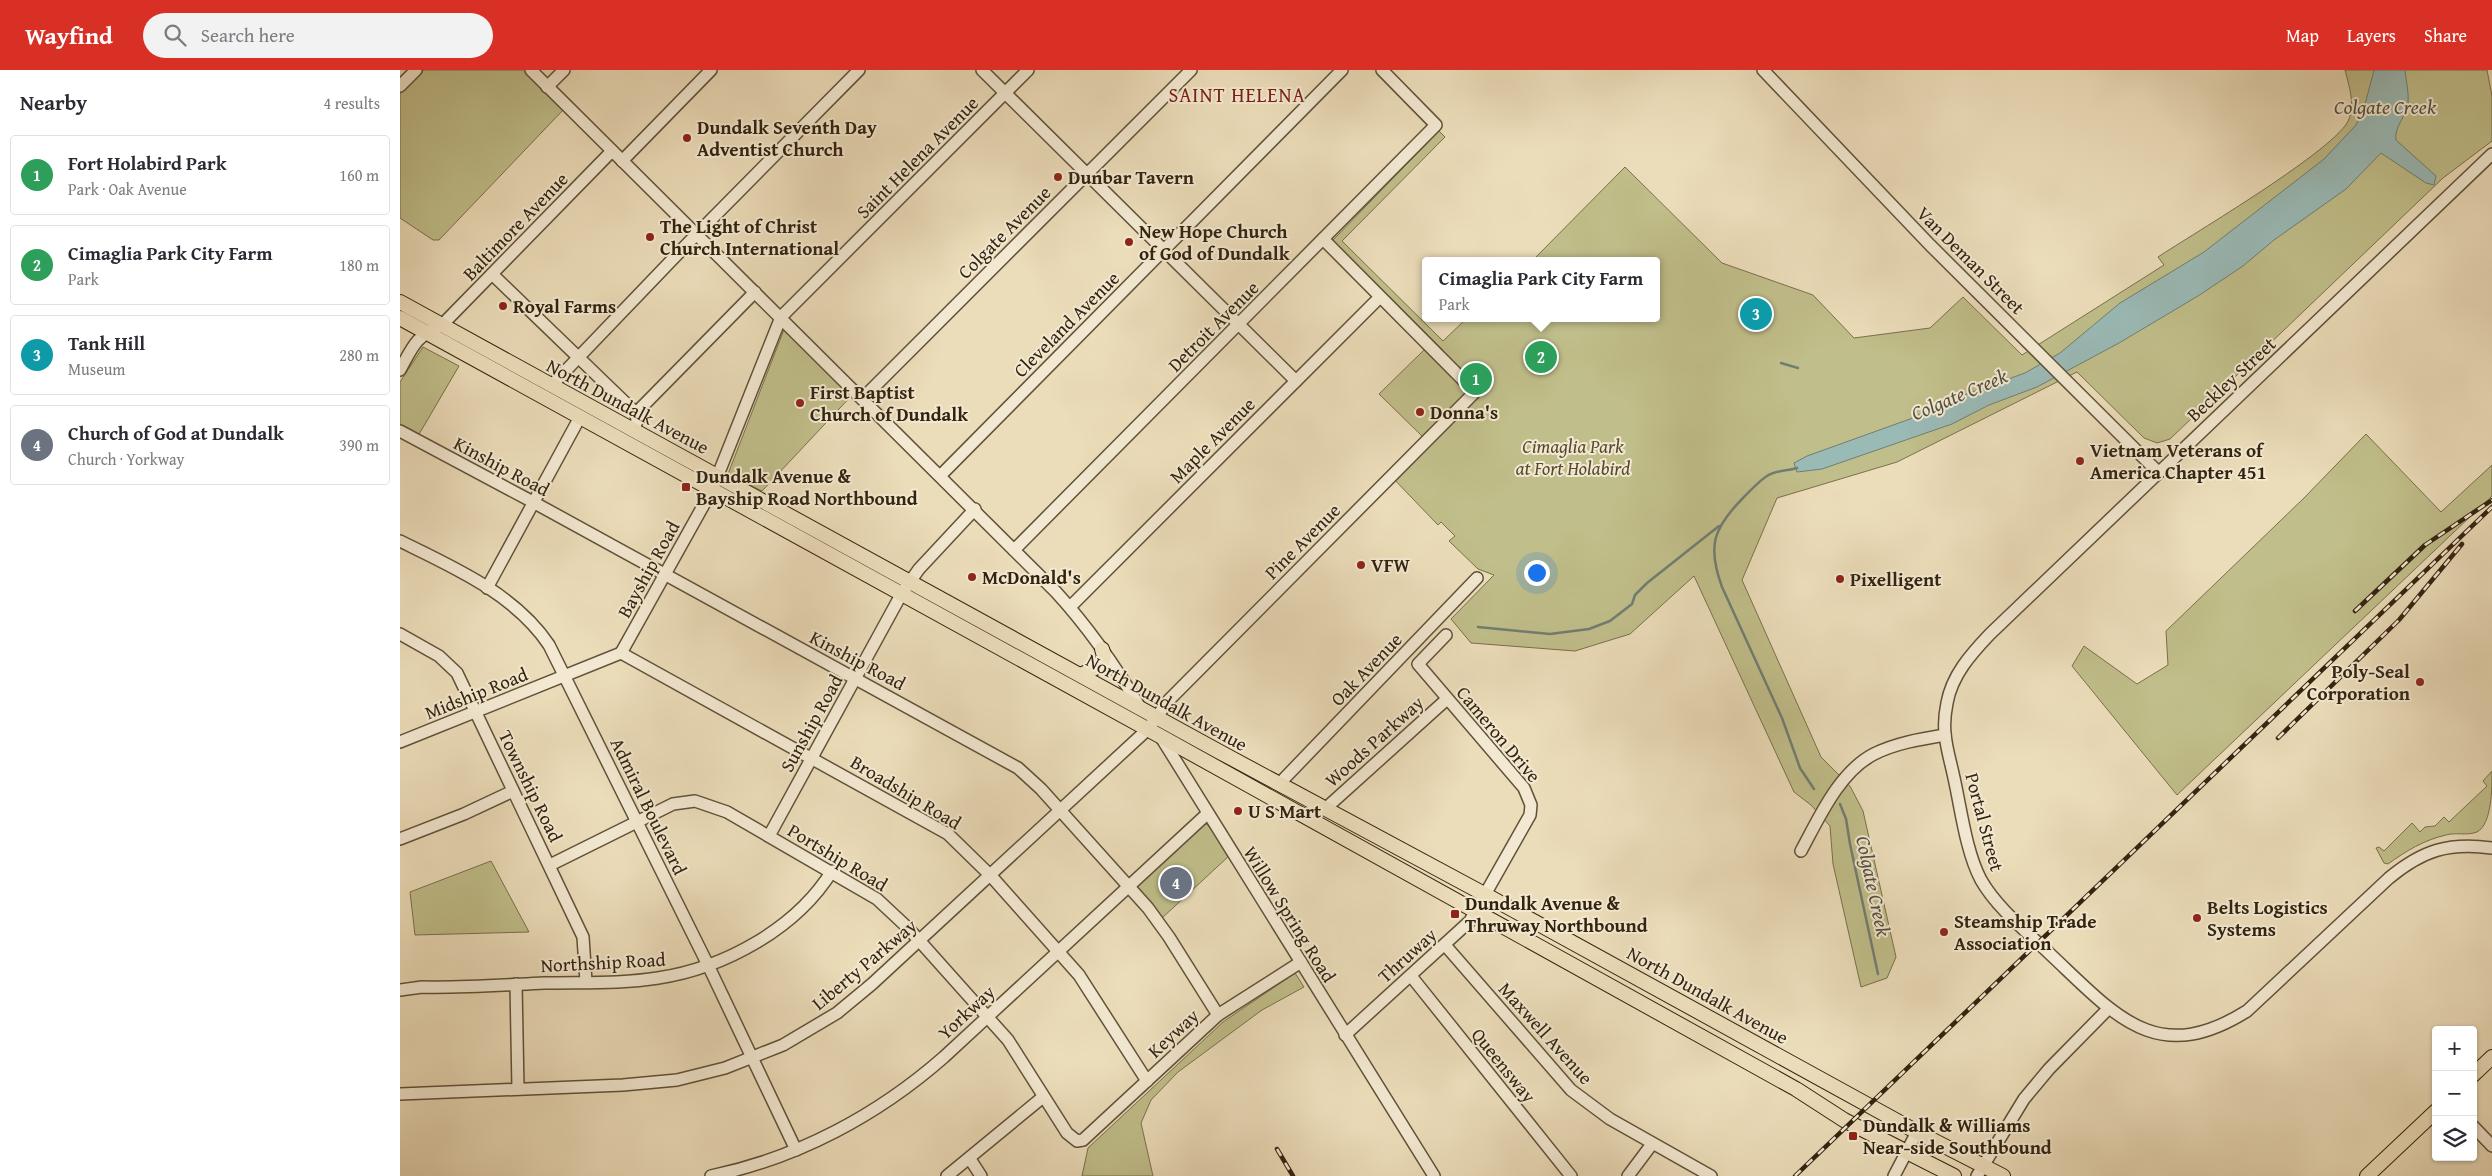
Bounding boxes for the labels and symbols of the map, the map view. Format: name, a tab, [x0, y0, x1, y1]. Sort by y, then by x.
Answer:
district label: SAINT HELENA	[1168, 80, 1306, 109]
street label: Saint Helena Avenue	[849, 89, 985, 225]
water label: Colgate Creek	[2334, 92, 2437, 121]
place label: Dundalk Seventh Day Adventist Church	[697, 113, 877, 163]
marker: Dundalk Seventh Day Adventist Church	[681, 132, 693, 144]
place label: Dunbar Tavern	[1068, 163, 1195, 191]
street label: Baltimore Avenue	[456, 165, 574, 287]
marker: Dunbar Tavern	[1052, 171, 1064, 183]
street label: Colgate Avenue	[951, 179, 1057, 285]
street label: Van Deman Street	[1911, 200, 2032, 321]
place label: The Light of Christ Church International	[660, 212, 839, 262]
place label: New Hope Church of God of Dundalk	[1139, 217, 1290, 267]
marker: The Light of Christ Church International	[644, 231, 656, 243]
marker: New Hope Church of God of Dundalk	[1123, 236, 1135, 248]
street label: Cleveland Avenue	[1007, 264, 1126, 383]
street label: Detroit Avenue	[1161, 274, 1265, 378]
place label: Royal Farms	[513, 292, 616, 320]
pin: 3	[1740, 295, 1772, 333]
marker: Royal Farms	[497, 300, 509, 312]
street label: Beckley Street	[2180, 330, 2282, 428]
pin: 2	[1525, 338, 1557, 376]
street label: North Dundalk Avenue	[542, 351, 714, 461]
pin: 1	[1460, 360, 1492, 398]
water label: Colgate Creek	[1906, 360, 2012, 427]
place label: First Baptist Church of Dundalk	[810, 378, 968, 428]
street label: Maple Avenue	[1163, 391, 1261, 489]
marker: First Baptist Church of Dundalk	[794, 397, 806, 409]
place label: Donna's	[1430, 398, 1498, 426]
marker: Donna's	[1414, 406, 1426, 418]
street label: Kinship Road	[449, 429, 556, 503]
park label: Cimaglia Park at Fort Holabird	[1516, 432, 1630, 482]
place label: Vietnam Veterans of America Chapter 451	[2090, 436, 2267, 486]
marker: Vietnam Veterans of America Chapter 451	[2074, 455, 2086, 467]
place label: Dundalk Avenue & Bayship Road Northbound	[696, 462, 918, 512]
marker: Dundalk Avenue & Bayship Road Northbound	[680, 481, 692, 493]
street label: Pine Avenue	[1258, 496, 1347, 585]
street label: Bayship Road	[610, 515, 687, 623]
place label: VFW	[1371, 551, 1411, 579]
marker: VFW	[1355, 559, 1367, 571]
your location	[1524, 560, 1550, 586]
place label: McDonald's	[982, 563, 1081, 591]
place label: Pixelligent	[1850, 565, 1942, 593]
marker: McDonald's	[966, 571, 978, 583]
marker: Pixelligent	[1834, 573, 1846, 585]
street label: Kinship Road	[805, 623, 912, 697]
street label: Oak Avenue	[1324, 626, 1408, 712]
street label: North Dundalk Avenue	[1081, 646, 1253, 758]
place label: Poly-Seal Corporation	[2307, 657, 2411, 707]
street label: Midship Road	[420, 659, 532, 726]
street label: Sunship Road	[773, 668, 850, 777]
marker: Poly-Seal Corporation	[2414, 676, 2426, 688]
street label: Cameron Drive	[1450, 680, 1548, 788]
street label: Woods Parkway	[1318, 688, 1430, 793]
street label: Township Road	[492, 725, 571, 847]
street label: Admiral Boulevard	[604, 733, 695, 880]
street label: Broadship Road	[845, 748, 967, 837]
street label: Portal Street	[1958, 770, 2012, 875]
place label: U S Mart	[1248, 797, 1322, 825]
marker: U S Mart	[1232, 805, 1244, 817]
street label: Portship Road	[783, 816, 894, 898]
water label: Colgate Creek	[1849, 833, 1899, 940]
street label: Willow Spring Road	[1237, 840, 1344, 988]
pin: 4	[1160, 864, 1192, 902]
place label: Dundalk Avenue & Thruway Northbound	[1465, 889, 1648, 939]
place label: Belts Logistics Systems	[2207, 893, 2328, 943]
place label: Steamship Trade Association	[1954, 907, 2097, 957]
marker: Dundalk Avenue & Thruway Northbound	[1449, 908, 1461, 920]
street label: Liberty Parkway	[805, 911, 923, 1016]
marker: Belts Logistics Systems	[2191, 912, 2203, 924]
street label: Thruway	[1371, 920, 1443, 989]
marker: Steamship Trade Association	[1938, 926, 1950, 938]
street label: North Dundalk Avenue	[1622, 939, 1794, 1051]
street label: Northship Road	[540, 945, 667, 979]
street label: Maxwell Avenue	[1492, 976, 1600, 1091]
street label: Yorkway	[931, 978, 1001, 1046]
street label: Keyway	[1141, 1002, 1205, 1064]
street label: Queensway	[1465, 1021, 1543, 1109]
place label: Dundalk & Williams Near-side Southbound	[1863, 1111, 2052, 1161]
marker: Dundalk & Williams Near-side Southbound	[1847, 1130, 1859, 1142]

